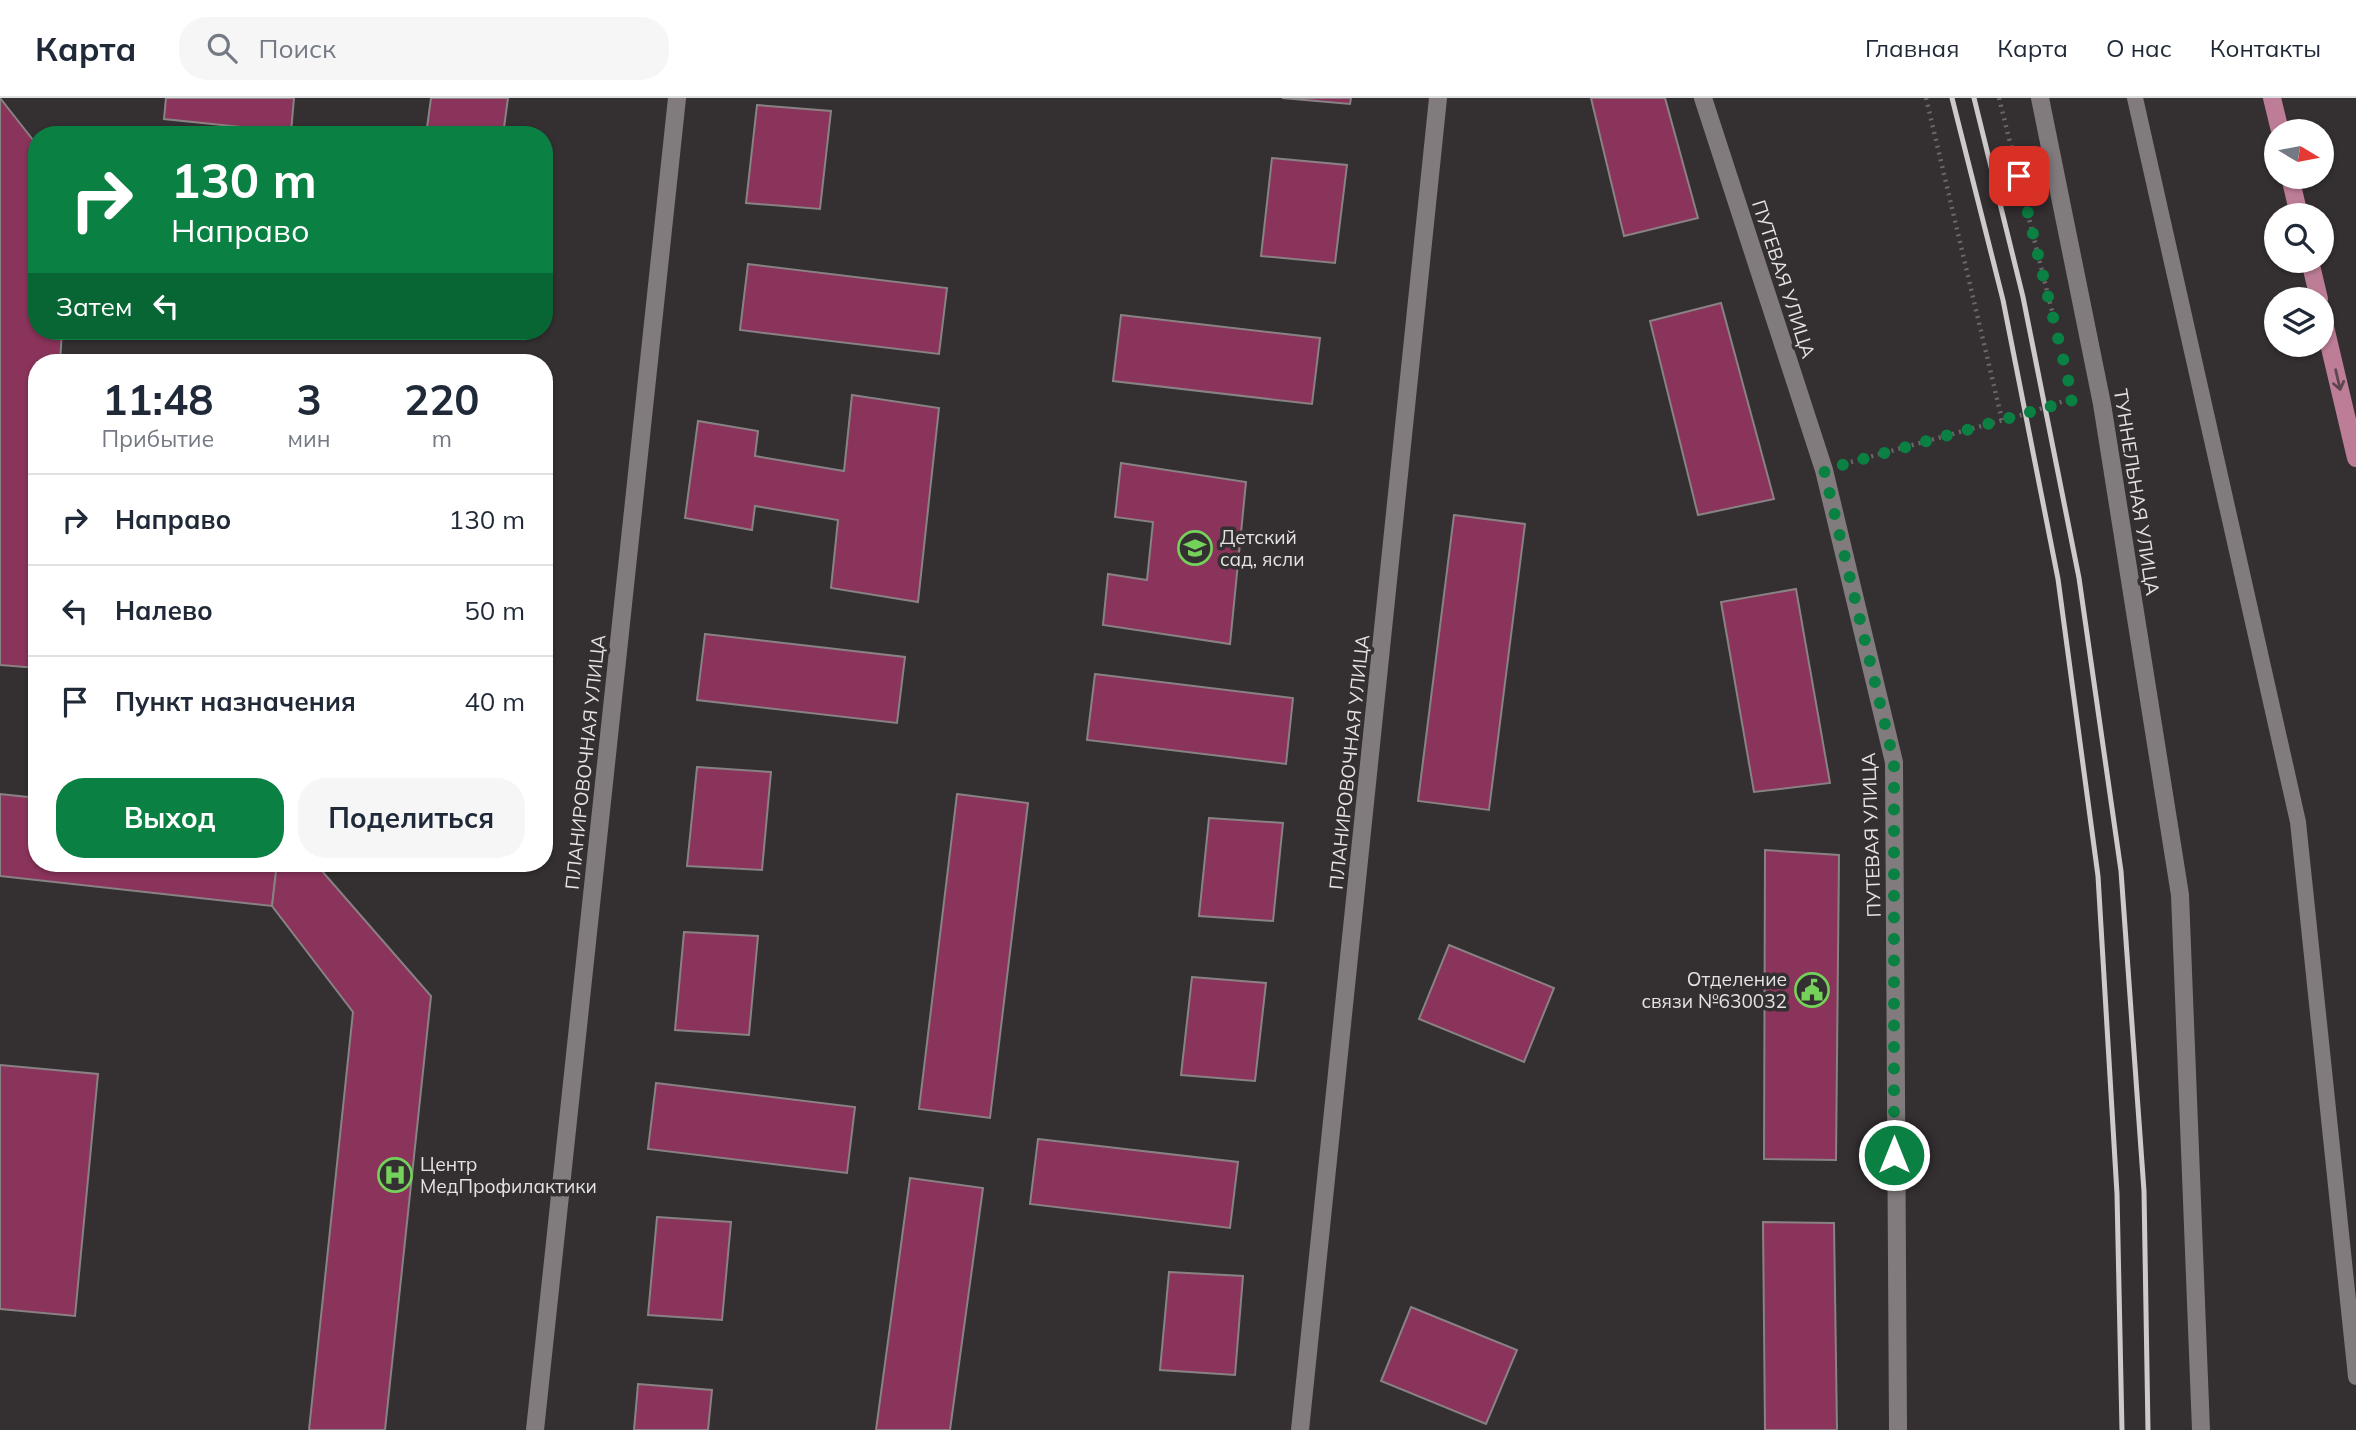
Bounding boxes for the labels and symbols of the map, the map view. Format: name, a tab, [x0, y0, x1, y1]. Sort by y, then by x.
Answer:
north arrow	[2264, 119, 2334, 189]
pin	[1989, 146, 2049, 206]
street label: ПУТЕВАЯ УЛИЦА	[1747, 197, 1821, 361]
one-way arrow	[2332, 368, 2345, 391]
street label: ТУННЕЛЬНАЯ УЛИЦА	[2109, 387, 2165, 597]
place label: Детский сад, ясли	[1220, 525, 1305, 571]
school or university icon: Детский сад, ясли	[1176, 529, 1214, 567]
street label: ПЛАНИРОВОЧНАЯ УЛИЦА	[560, 633, 610, 891]
street label: ПЛАНИРОВОЧНАЯ УЛИЦА	[1324, 633, 1374, 891]
street label: ПУТЕВАЯ УЛИЦА	[1856, 752, 1886, 918]
place label: Отделение связи №630032	[1641, 967, 1787, 1013]
public building icon: Отделение связи №630032	[1793, 971, 1831, 1009]
position arrow	[1857, 1118, 1931, 1192]
place label: Центр МедПрофилактики	[420, 1152, 597, 1198]
hospital icon: Центр МедПрофилактики	[376, 1156, 414, 1194]

